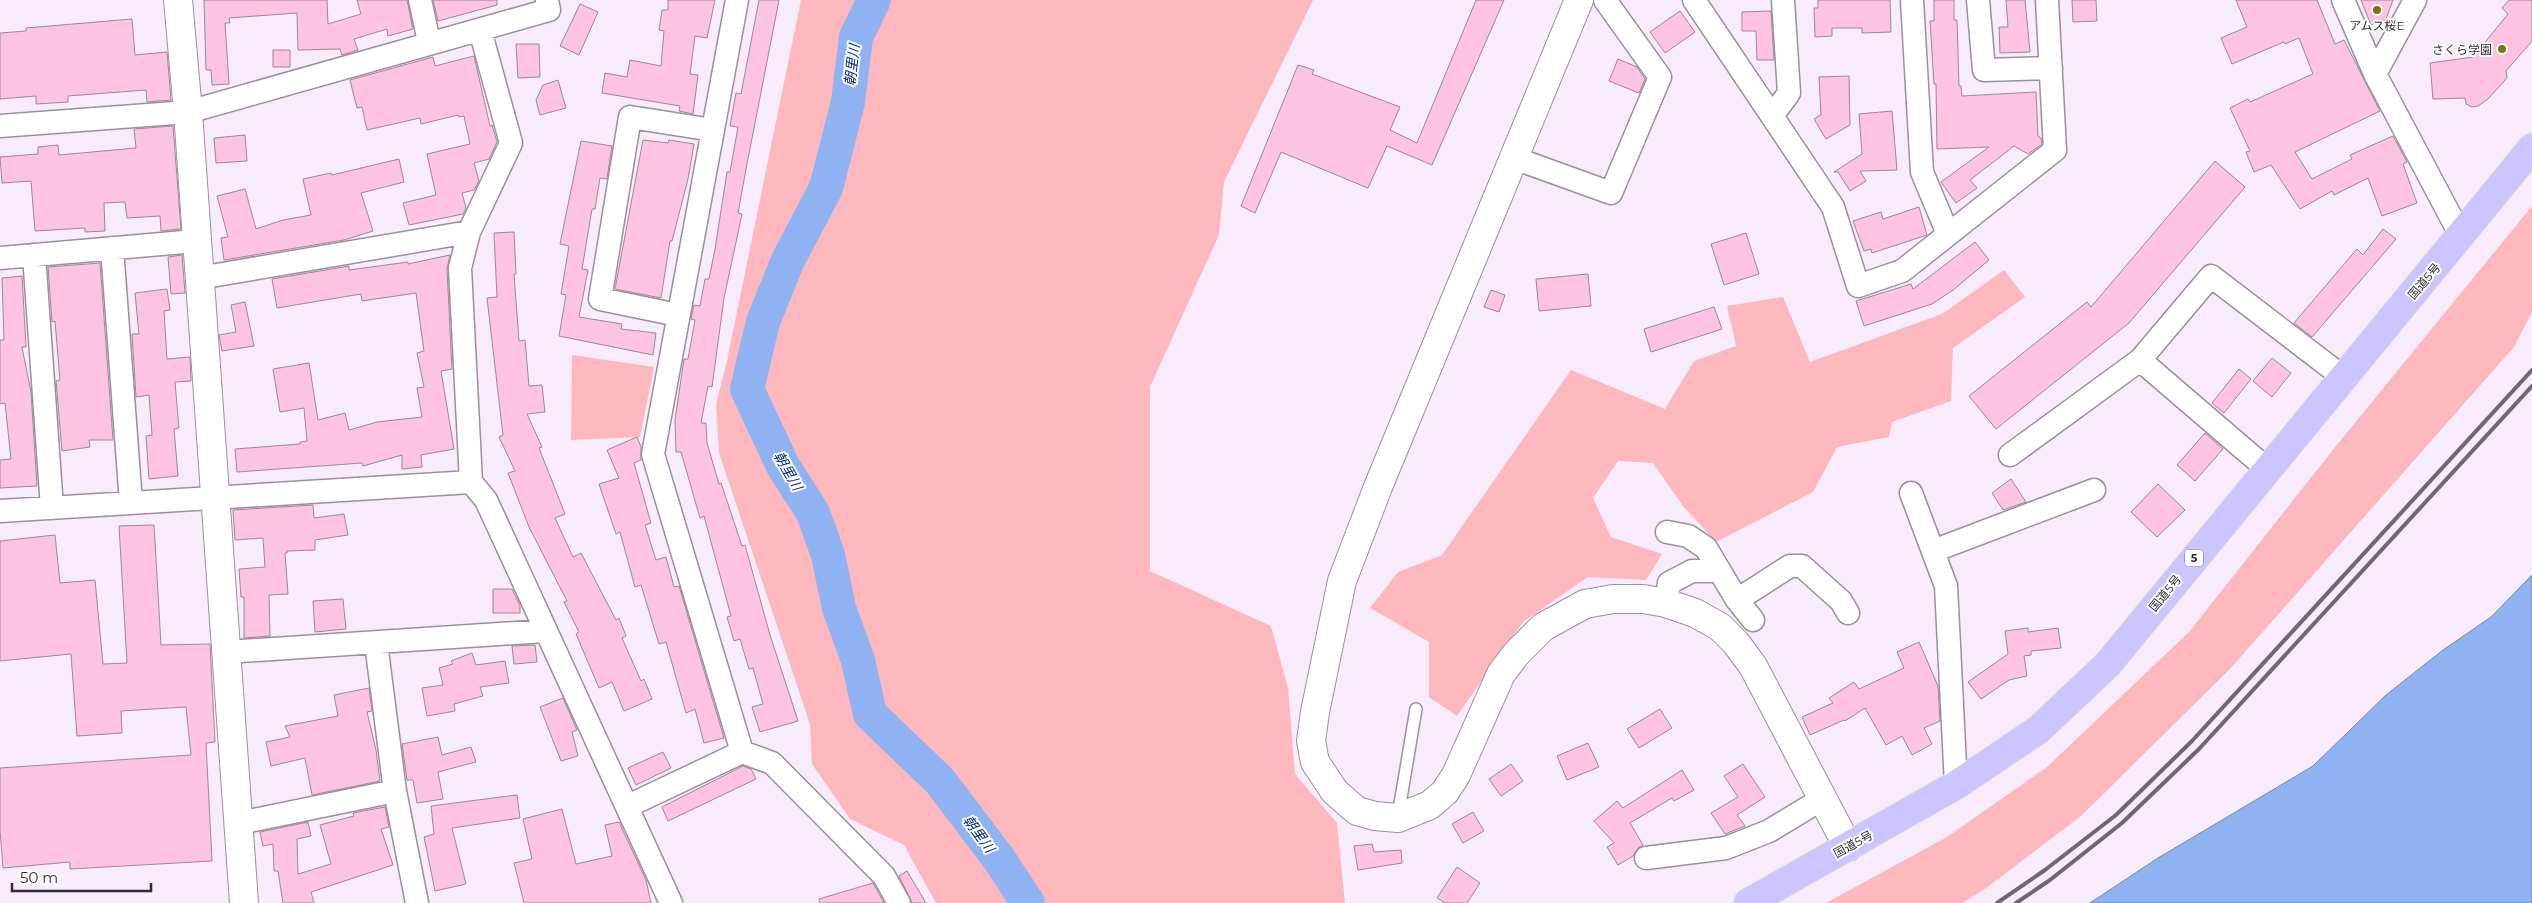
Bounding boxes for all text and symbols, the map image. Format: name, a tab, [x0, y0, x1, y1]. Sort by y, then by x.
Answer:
marker: アムス桜E	[2371, 4, 2383, 16]
place label: アムス桜E	[2349, 18, 2405, 33]
water label: 朝里川	[841, 41, 864, 87]
place label: さくら学園	[2432, 42, 2492, 57]
marker: さくら学園	[2496, 43, 2508, 55]
street label: 国道5号	[2405, 260, 2443, 302]
water label: 朝里川	[770, 448, 807, 495]
road number: 5	[2185, 550, 2203, 566]
street label: 国道5号	[2146, 572, 2184, 614]
water label: 朝里川	[959, 812, 1000, 858]
street label: 国道5号	[1831, 827, 1875, 861]
scale bar	[12, 860, 151, 892]
text: 50 m	[20, 868, 58, 887]

